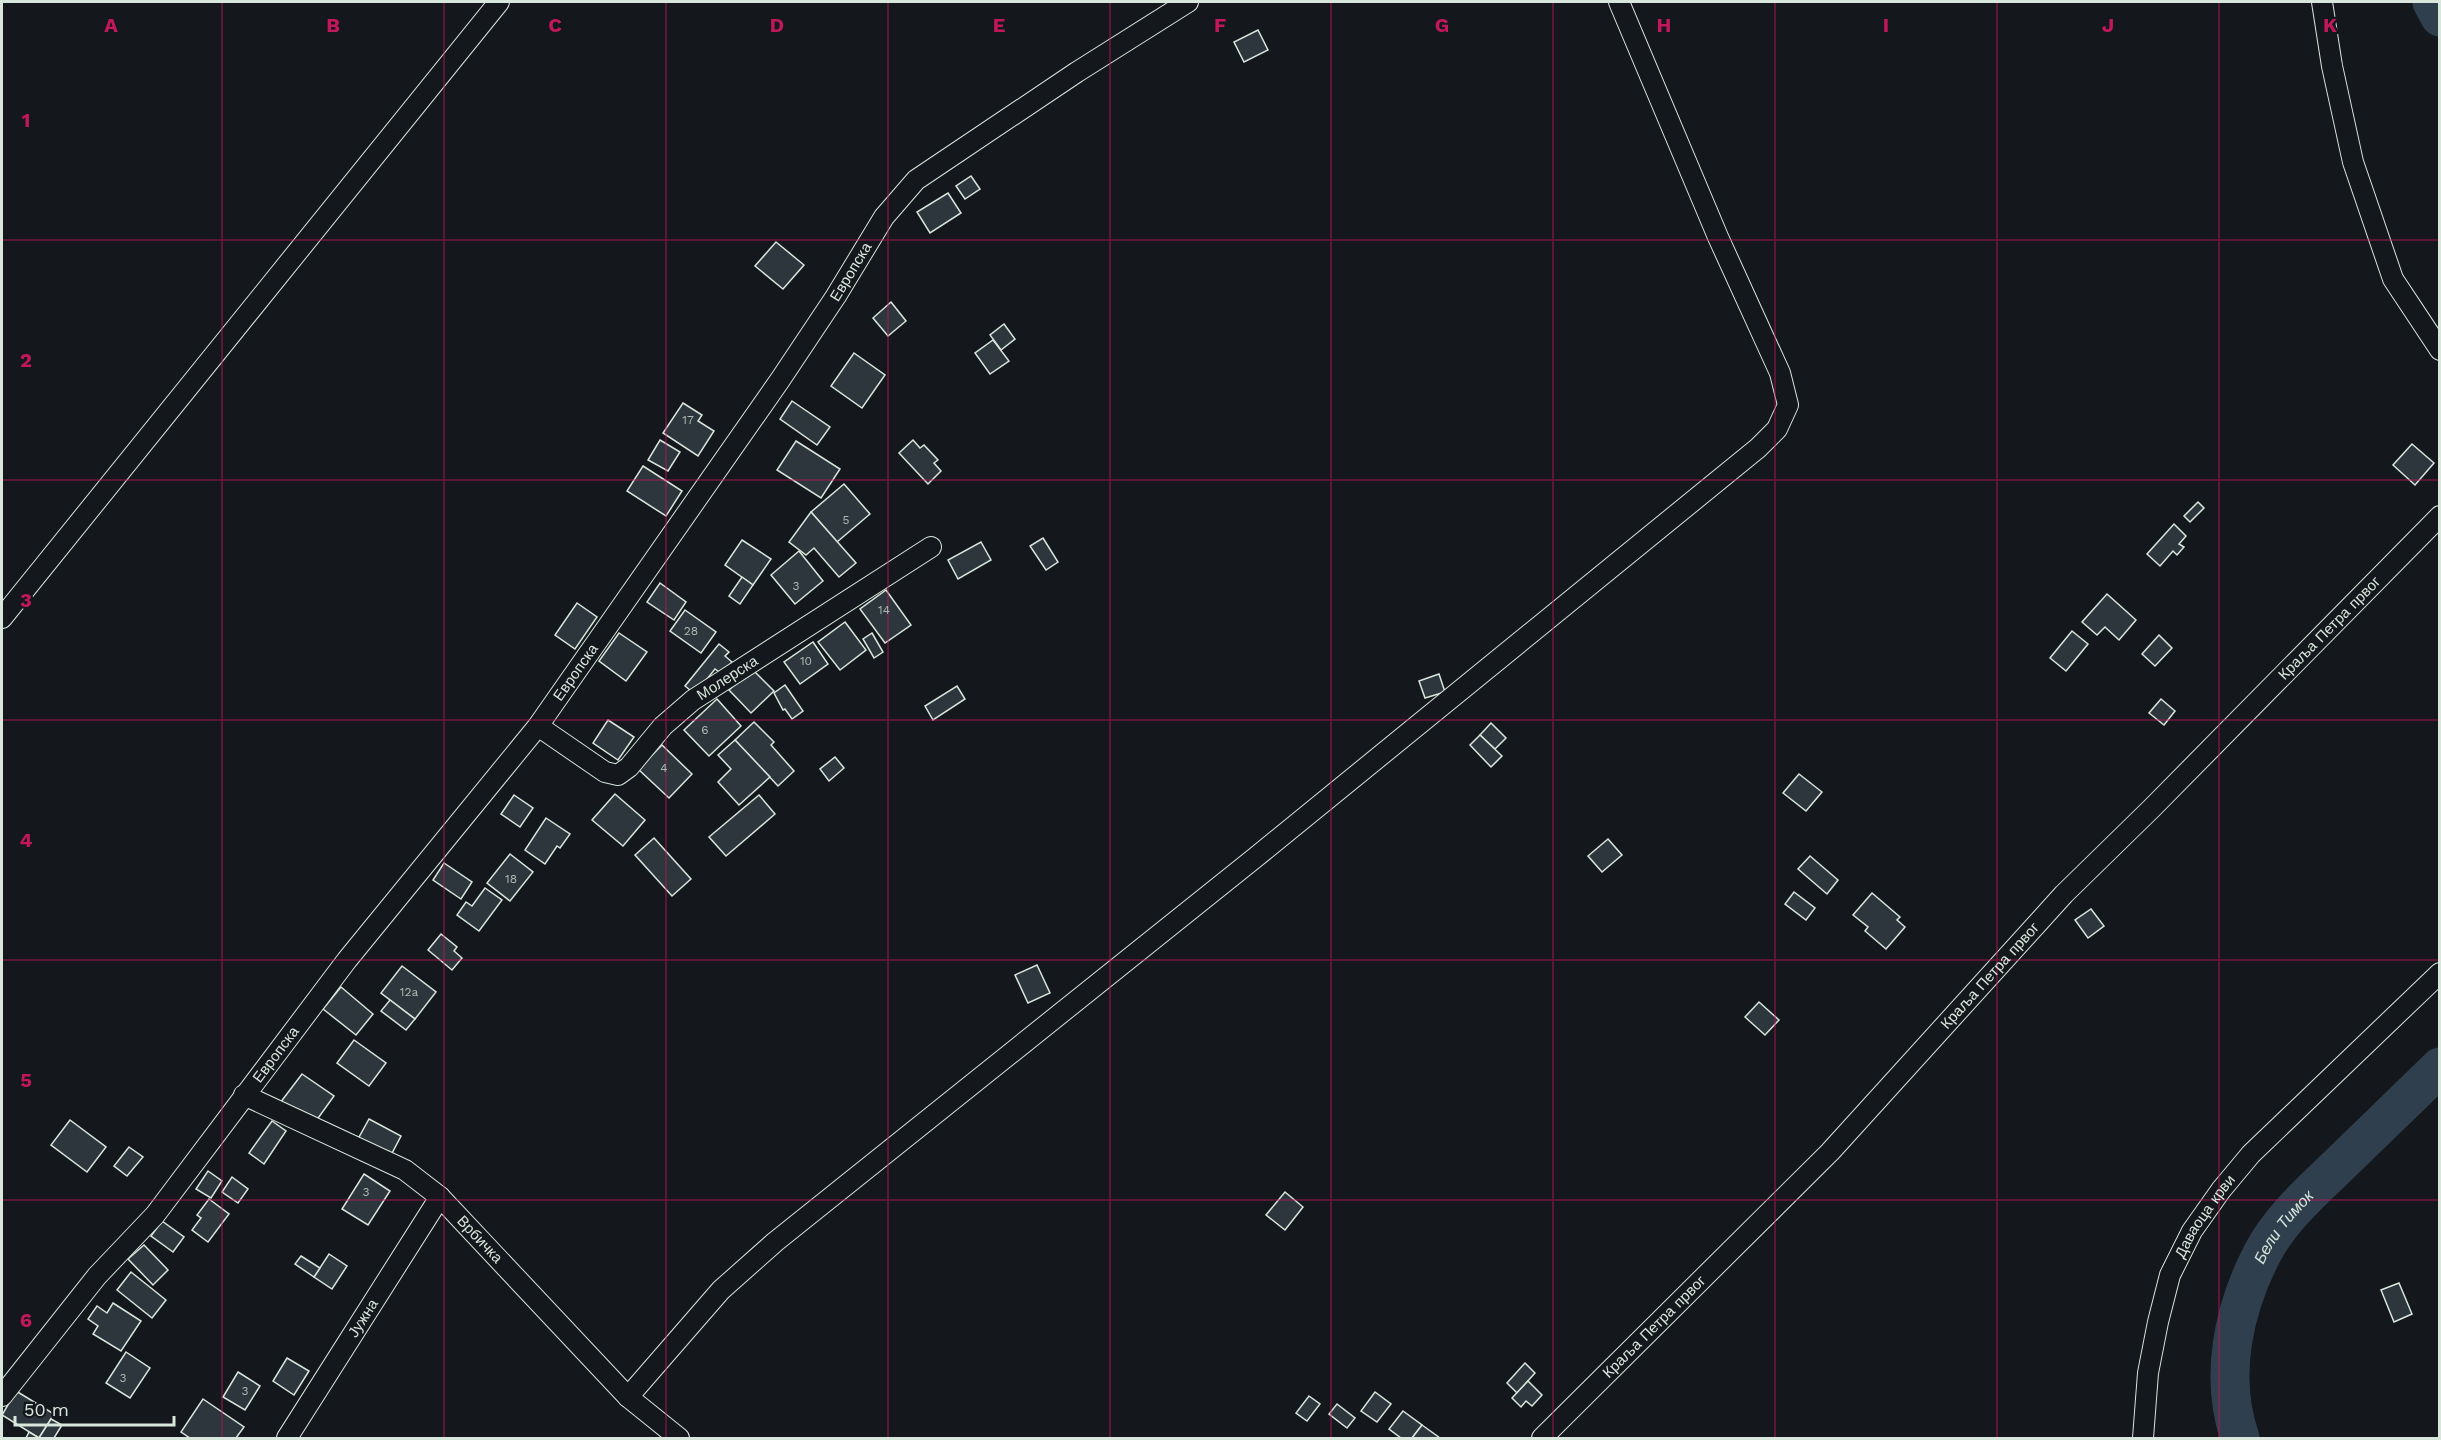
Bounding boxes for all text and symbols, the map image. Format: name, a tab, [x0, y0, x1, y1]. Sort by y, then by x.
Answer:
text: A	[104, 13, 118, 37]
text: B	[326, 13, 340, 37]
text: C	[548, 13, 562, 37]
text: D	[770, 13, 784, 37]
text: E	[993, 13, 1005, 37]
text: F	[1214, 13, 1226, 37]
text: G	[1435, 13, 1449, 37]
text: H	[1657, 13, 1671, 37]
text: I	[1883, 13, 1889, 37]
text: J	[2102, 13, 2114, 37]
text: K	[2323, 13, 2337, 37]
text: 1	[22, 108, 30, 132]
street label: Европска	[826, 239, 876, 304]
text: 2	[20, 348, 32, 372]
house number: 17	[682, 413, 694, 427]
house number: 5	[843, 513, 850, 527]
street label: Краља Петра првог	[2275, 572, 2385, 683]
house number: 3	[793, 579, 800, 593]
text: 3	[20, 588, 32, 612]
house number: 14	[878, 603, 890, 617]
house number: 28	[684, 624, 698, 638]
street label: Европска	[549, 640, 602, 704]
street label: Молерска	[693, 651, 762, 704]
house number: 10	[800, 654, 812, 668]
house number: 6	[701, 723, 709, 737]
house number: 4	[660, 761, 668, 775]
text: 4	[20, 828, 33, 852]
house number: 18	[505, 872, 517, 886]
street label: Краља Петра првог	[1937, 918, 2043, 1033]
house number: 12a	[400, 985, 418, 999]
street label: Европска	[249, 1022, 303, 1086]
text: 5	[20, 1068, 32, 1092]
street label: Даваоца крви	[2171, 1171, 2239, 1261]
house number: 3	[363, 1185, 370, 1199]
water label: Бели Тимок	[2249, 1185, 2318, 1266]
street label: Врбичка	[453, 1212, 507, 1267]
street label: Краља Петра првог	[1599, 1271, 1710, 1382]
street label: Јужна	[344, 1295, 382, 1341]
text: 6	[20, 1308, 32, 1332]
house number: 3	[120, 1371, 127, 1385]
house number: 3	[242, 1384, 249, 1398]
scale bar	[15, 1389, 174, 1427]
text: 50 m	[24, 1399, 69, 1420]

